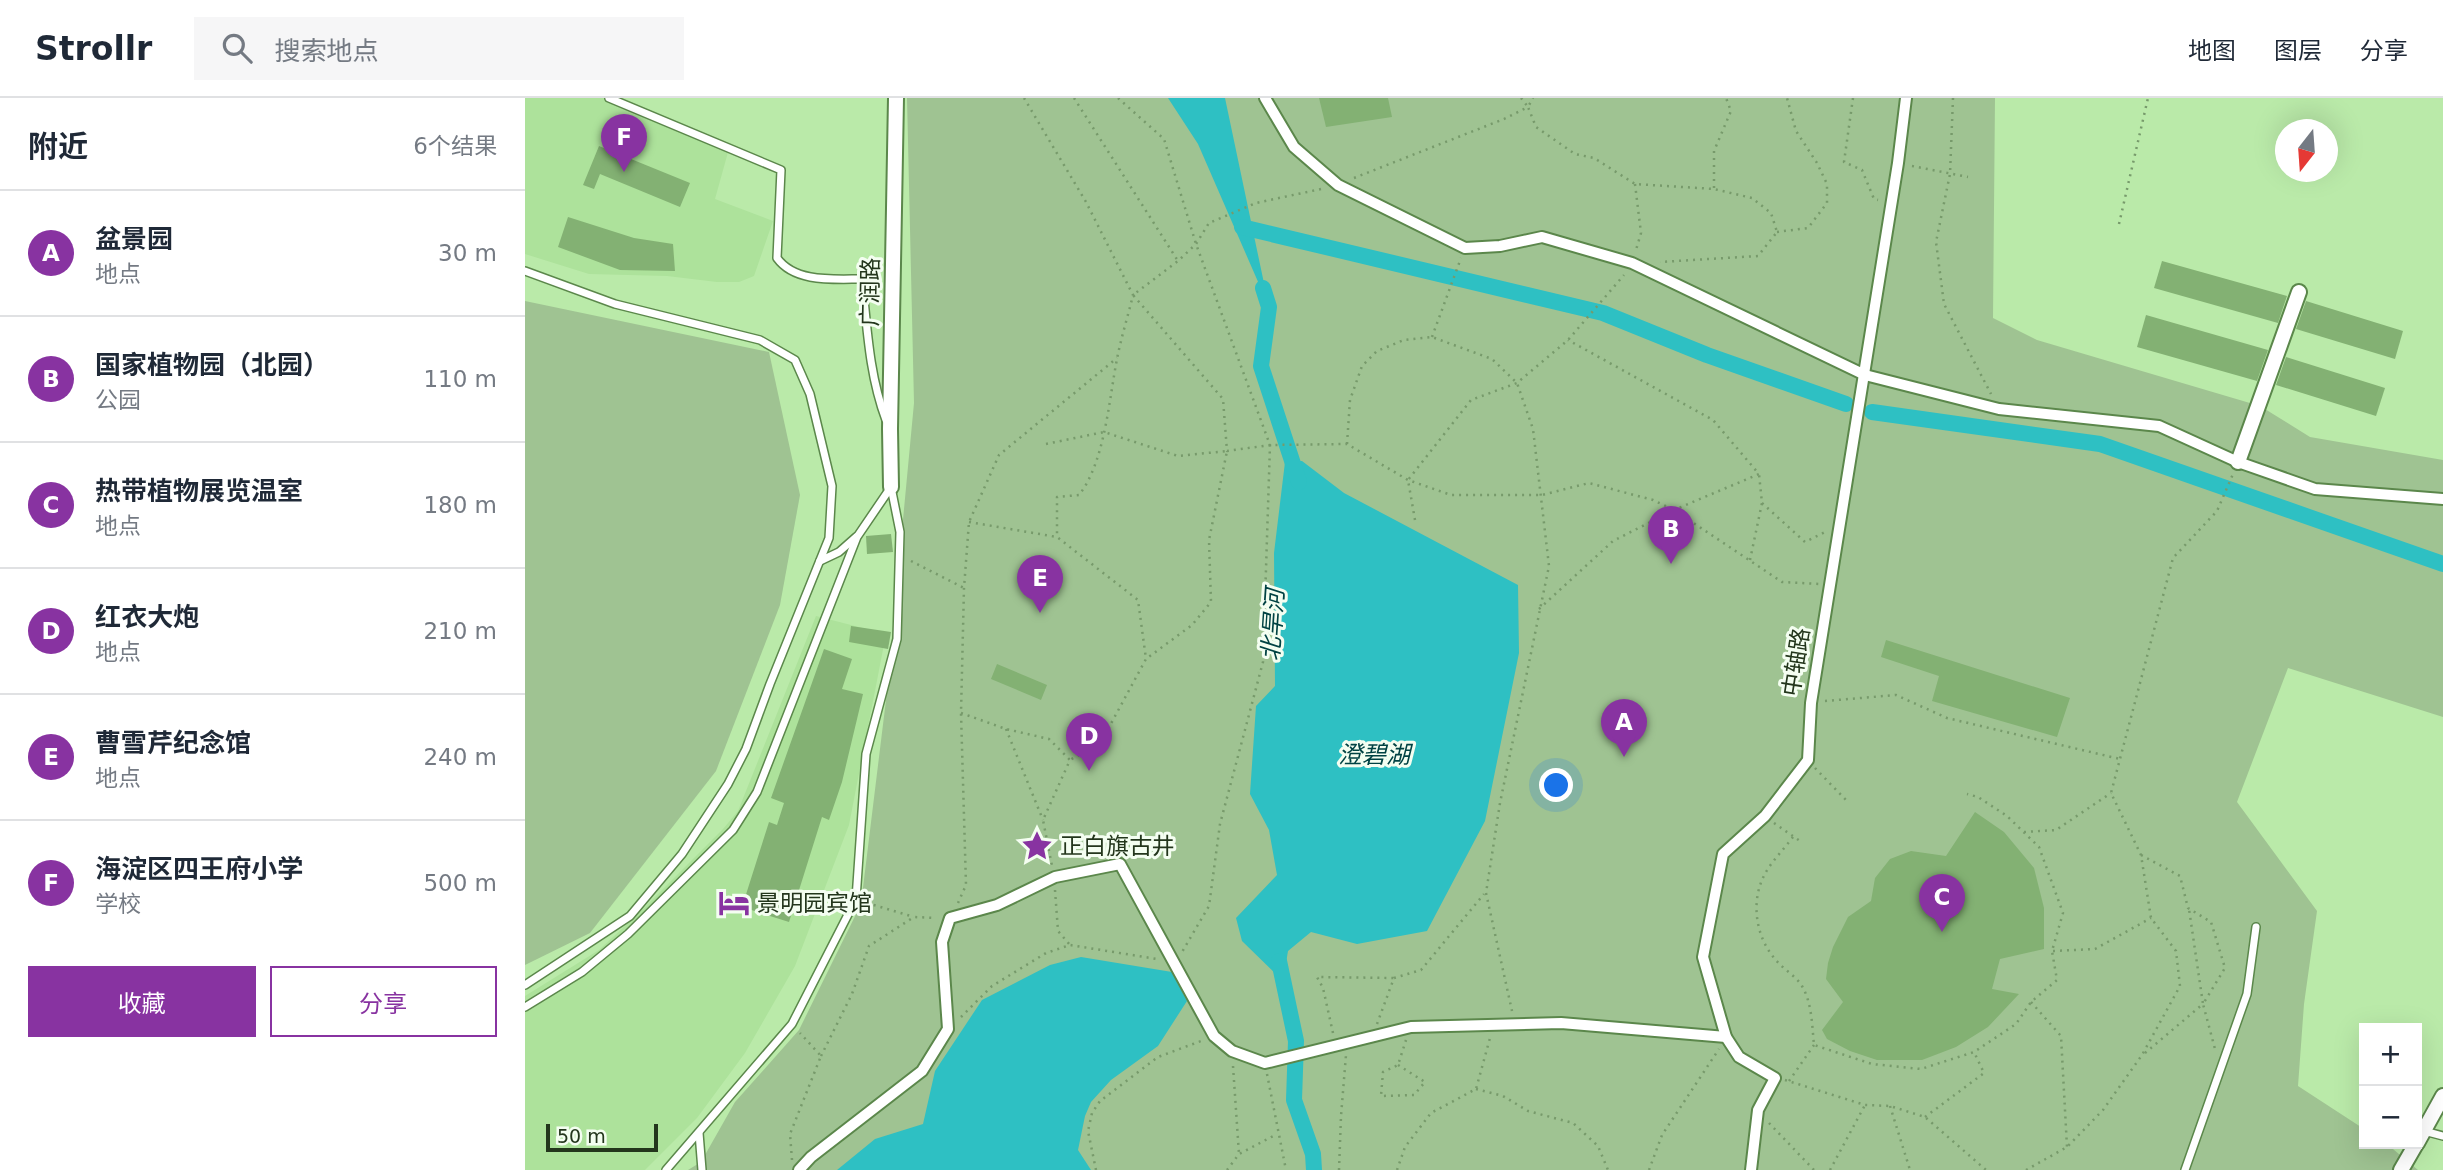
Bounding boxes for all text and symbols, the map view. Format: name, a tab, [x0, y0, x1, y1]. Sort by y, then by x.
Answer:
search box	[194, 17, 684, 80]
text: Strollr	[35, 29, 152, 68]
icon: search	[218, 29, 256, 67]
text: 搜索地点	[274, 36, 378, 66]
text: 地图	[2188, 37, 2236, 65]
text: 图层	[2274, 37, 2322, 65]
text: 分享	[2360, 37, 2408, 65]
pin: F	[601, 114, 647, 172]
north arrow	[2275, 119, 2338, 182]
text: 附近	[28, 129, 88, 164]
text: 6个结果	[413, 133, 497, 159]
text: 盆景园	[95, 224, 173, 254]
text: A	[42, 240, 60, 266]
text: 30 m	[438, 240, 497, 266]
street label: 广润路	[856, 257, 884, 327]
text: 地点	[95, 261, 141, 287]
text: 国家植物园（北园）	[95, 350, 329, 380]
text: B	[42, 366, 60, 392]
text: 110 m	[423, 366, 497, 392]
text: 公园	[95, 387, 141, 413]
text: 热带植物展览温室	[95, 476, 303, 506]
text: C	[43, 492, 59, 518]
text: 180 m	[423, 492, 497, 518]
pin: B	[1648, 506, 1694, 564]
text: 地点	[95, 513, 141, 539]
pin: E	[1017, 555, 1063, 613]
water label: 北旱河	[1257, 584, 1290, 662]
text: 红衣大炮	[95, 602, 199, 632]
text: D	[41, 618, 61, 644]
text: 210 m	[423, 618, 497, 644]
street label: 中轴路	[1778, 626, 1814, 698]
text: 地点	[95, 639, 141, 665]
pin: A	[1601, 699, 1647, 757]
pin: D	[1066, 713, 1112, 771]
text: 曹雪芹纪念馆	[95, 728, 251, 758]
water label: 澄碧湖	[1338, 741, 1414, 769]
text: E	[43, 744, 59, 770]
text: 240 m	[423, 744, 497, 770]
text: 地点	[95, 765, 141, 791]
your location	[1539, 768, 1573, 802]
place icon: 正白旗古井	[1020, 829, 1054, 863]
place label: 正白旗古井	[1060, 833, 1175, 859]
text: 海淀区四王府小学	[95, 854, 303, 884]
text: F	[43, 870, 59, 896]
text: 500 m	[423, 870, 497, 896]
pin: C	[1919, 874, 1965, 932]
hotel icon: 景明园宾馆	[717, 886, 751, 920]
place label: 景明园宾馆	[757, 890, 872, 916]
text: 学校	[95, 891, 141, 917]
button: 收藏	[28, 966, 256, 1037]
button: 分享	[270, 966, 497, 1037]
map controls	[2359, 1023, 2422, 1149]
button: +	[2359, 1023, 2422, 1086]
button: −	[2359, 1086, 2422, 1149]
scale bar	[546, 1121, 658, 1153]
text: 50 m	[557, 1125, 606, 1147]

